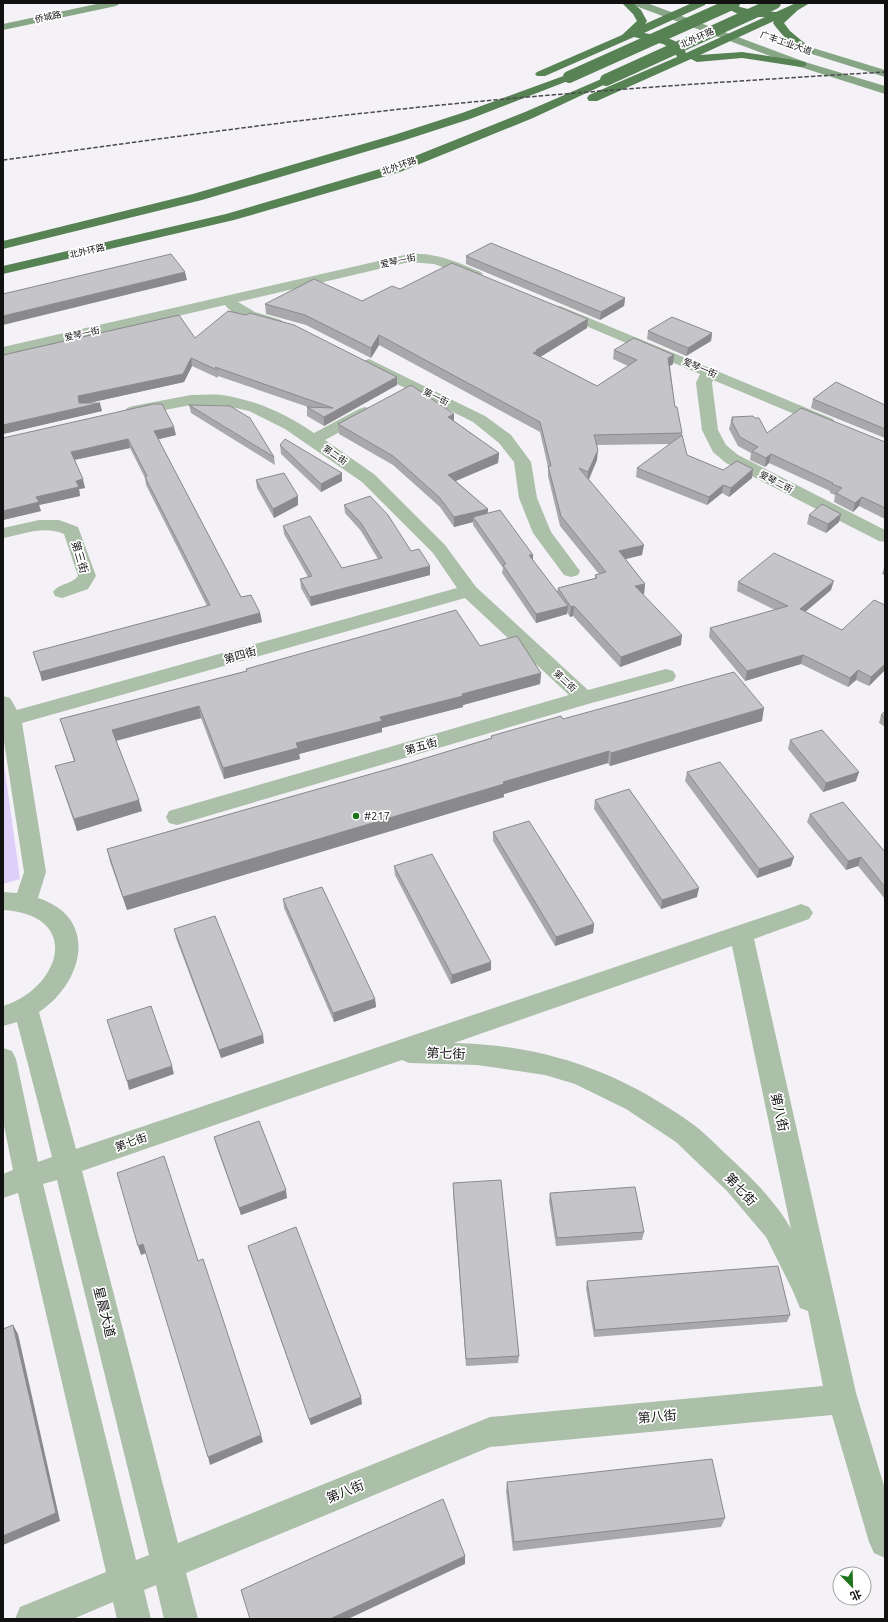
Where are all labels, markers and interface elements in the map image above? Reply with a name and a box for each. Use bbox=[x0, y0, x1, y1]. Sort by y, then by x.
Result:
street label: 侨城路 bbox=[34, 9, 62, 25]
street label: 北外环路 bbox=[679, 26, 715, 50]
street label: 广丰工业大道 bbox=[759, 29, 813, 57]
street label: 北外环路 bbox=[380, 155, 418, 177]
street label: 北外环路 bbox=[68, 242, 106, 260]
street label: 爱琴一街 bbox=[379, 252, 417, 270]
street label: 爱琴一街 bbox=[63, 325, 101, 343]
street label: 爱琴一街 bbox=[681, 356, 719, 380]
street label: 第一街 bbox=[422, 387, 450, 407]
street label: 第二街 bbox=[321, 443, 349, 467]
street label: 爱琴二街 bbox=[758, 469, 794, 495]
street label: 第三街 bbox=[70, 539, 90, 575]
street label: 第四街 bbox=[222, 645, 258, 665]
street label: 第二街 bbox=[552, 668, 578, 694]
street label: 第五街 bbox=[403, 736, 439, 756]
place label: #217 bbox=[364, 810, 390, 822]
marker: #217 bbox=[351, 811, 361, 821]
street label: 第七街 bbox=[426, 1045, 466, 1061]
street label: 第八街 bbox=[769, 1091, 791, 1133]
street label: 第七街 bbox=[113, 1131, 149, 1153]
street label: 第七街 bbox=[723, 1170, 759, 1208]
street label: 星晨大道 bbox=[92, 1285, 118, 1339]
street label: 第八街 bbox=[637, 1407, 677, 1425]
street label: 第八街 bbox=[324, 1477, 366, 1505]
north arrow bbox=[832, 1566, 872, 1606]
text: 北 bbox=[849, 1588, 863, 1603]

